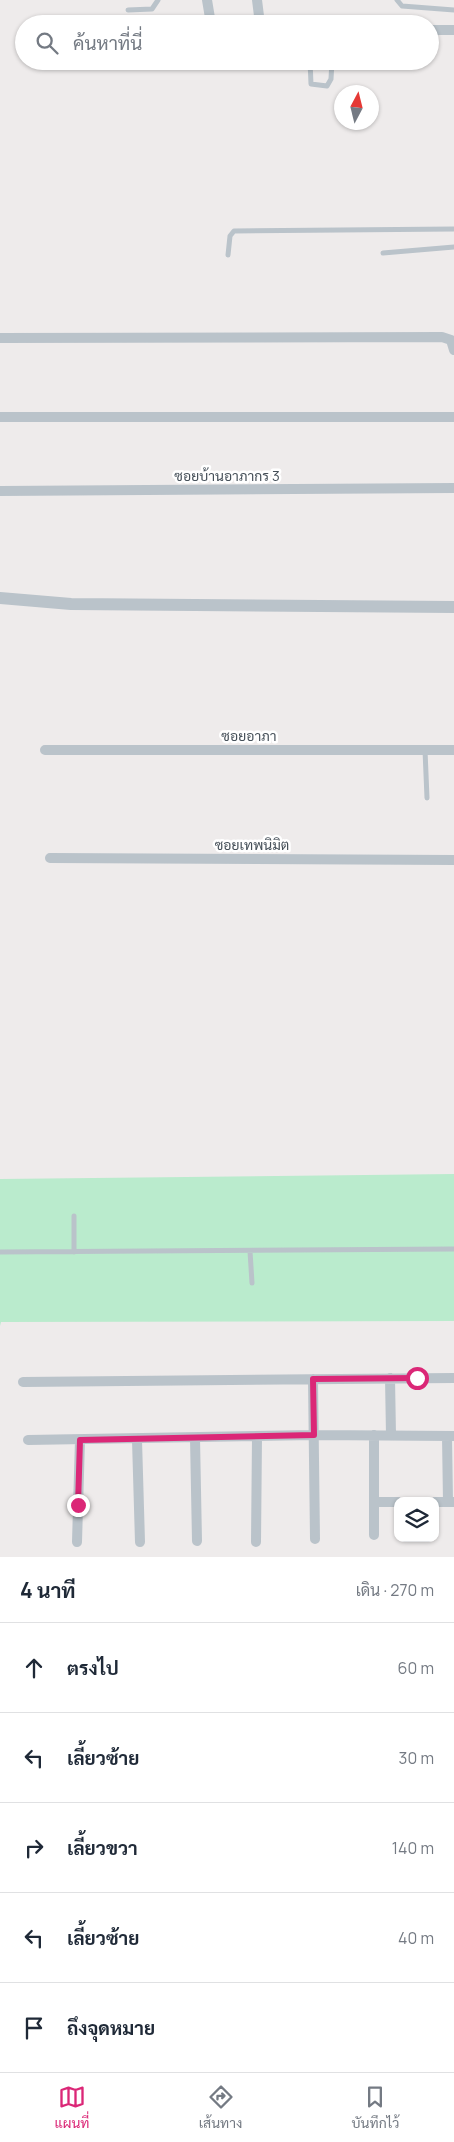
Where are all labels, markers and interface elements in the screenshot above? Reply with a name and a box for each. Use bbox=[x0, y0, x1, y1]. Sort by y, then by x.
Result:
search box bbox=[15, 15, 439, 70]
icon: search bbox=[33, 29, 61, 57]
text: ค้นหาที่นี่ bbox=[73, 30, 142, 56]
north arrow bbox=[334, 85, 379, 130]
street label: ซอยบ้านอาภากร 3 bbox=[174, 466, 280, 485]
street label: ซอยอาภา bbox=[221, 726, 277, 745]
street label: ซอยเทพนิมิต bbox=[215, 835, 289, 854]
route start bbox=[406, 1367, 429, 1390]
route end bbox=[67, 1494, 90, 1517]
map controls bbox=[394, 1497, 439, 1542]
button: layers bbox=[394, 1497, 439, 1542]
text: 4 นาที bbox=[20, 1576, 76, 1604]
text: เดิน · 270 m bbox=[356, 1579, 434, 1601]
icon: ahead bbox=[20, 1654, 48, 1682]
text: ตรงไป bbox=[67, 1655, 119, 1681]
text: 60 m bbox=[398, 1657, 434, 1679]
icon: left bbox=[20, 1744, 48, 1772]
text: เลี้ยวซ้าย bbox=[67, 1745, 139, 1771]
text: 30 m bbox=[399, 1747, 434, 1769]
icon: right bbox=[20, 1834, 48, 1862]
text: เลี้ยวขวา bbox=[67, 1835, 138, 1861]
text: 140 m bbox=[392, 1837, 434, 1859]
icon: left bbox=[20, 1924, 48, 1952]
text: เลี้ยวซ้าย bbox=[67, 1925, 139, 1951]
text: 40 m bbox=[398, 1927, 434, 1949]
icon: arrive bbox=[20, 2014, 48, 2042]
text: ถึงจุดหมาย bbox=[67, 2015, 155, 2041]
tab: แผนที่ bbox=[55, 2083, 90, 2132]
tab: เส้นทาง bbox=[199, 2083, 242, 2132]
tab: บันทึกไว้ bbox=[352, 2083, 399, 2132]

